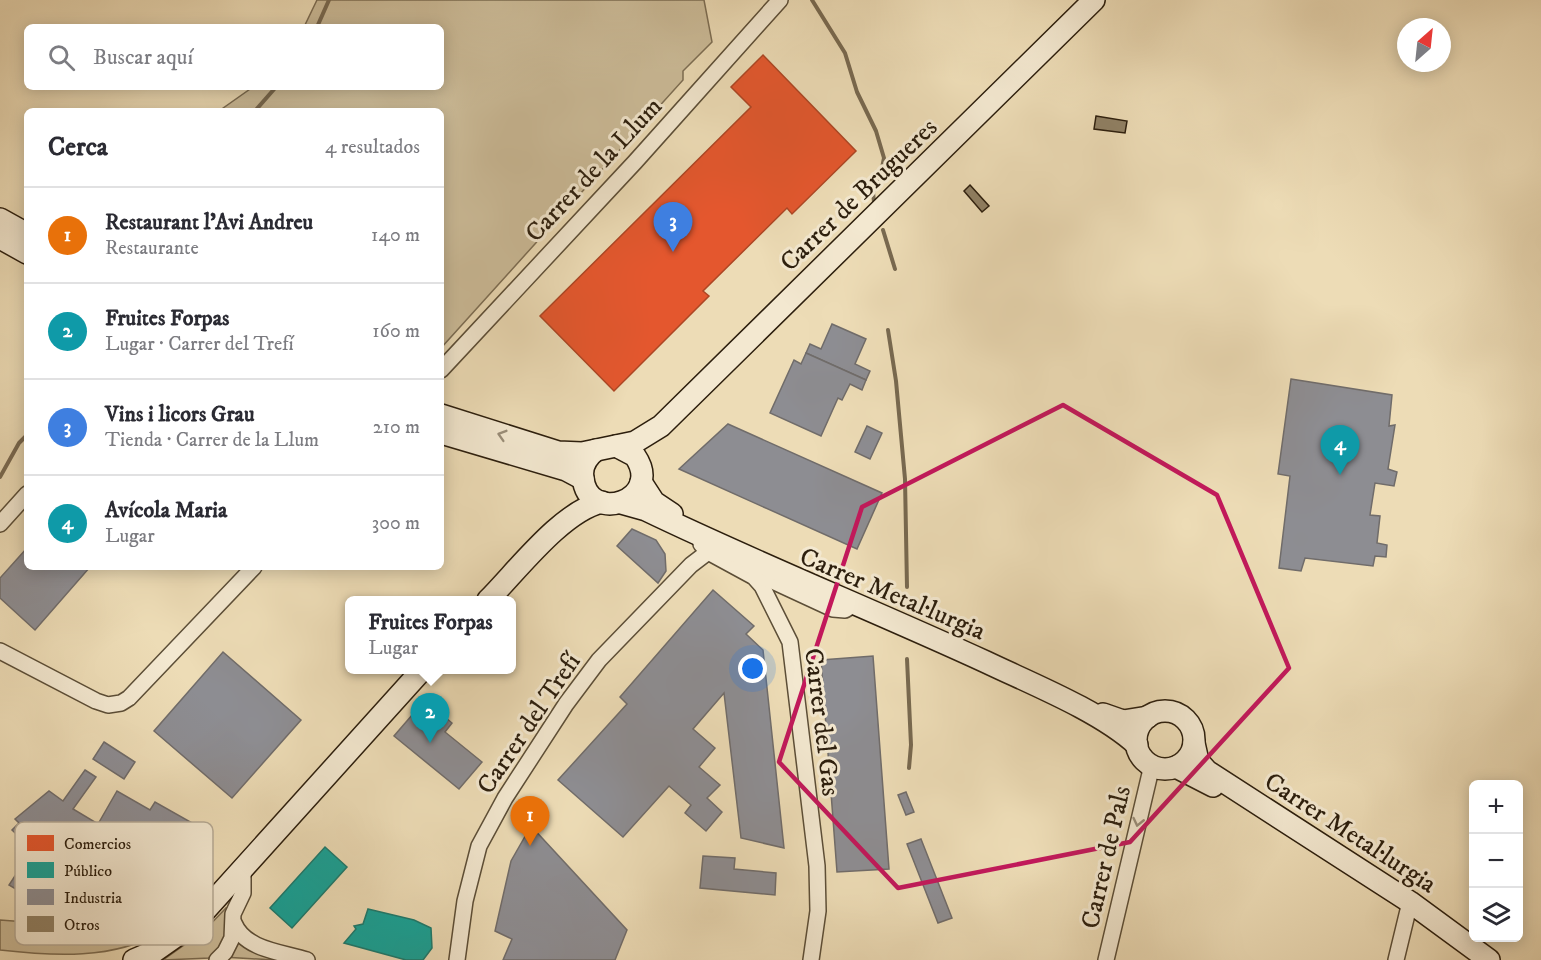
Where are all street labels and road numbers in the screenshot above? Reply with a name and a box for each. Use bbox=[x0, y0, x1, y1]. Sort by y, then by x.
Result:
street label: Carrer de la Llum bbox=[518, 91, 670, 249]
street label: Carrer de Brugueres bbox=[773, 111, 945, 279]
street label: Carrer Metal·lurgia bbox=[795, 540, 990, 648]
street label: Carrer del Trefí bbox=[470, 646, 589, 801]
street label: Carrer del Gas bbox=[796, 646, 847, 798]
street label: Carrer Metal·lurgia bbox=[1258, 765, 1442, 901]
street label: Carrer de Pals bbox=[1074, 783, 1139, 932]

